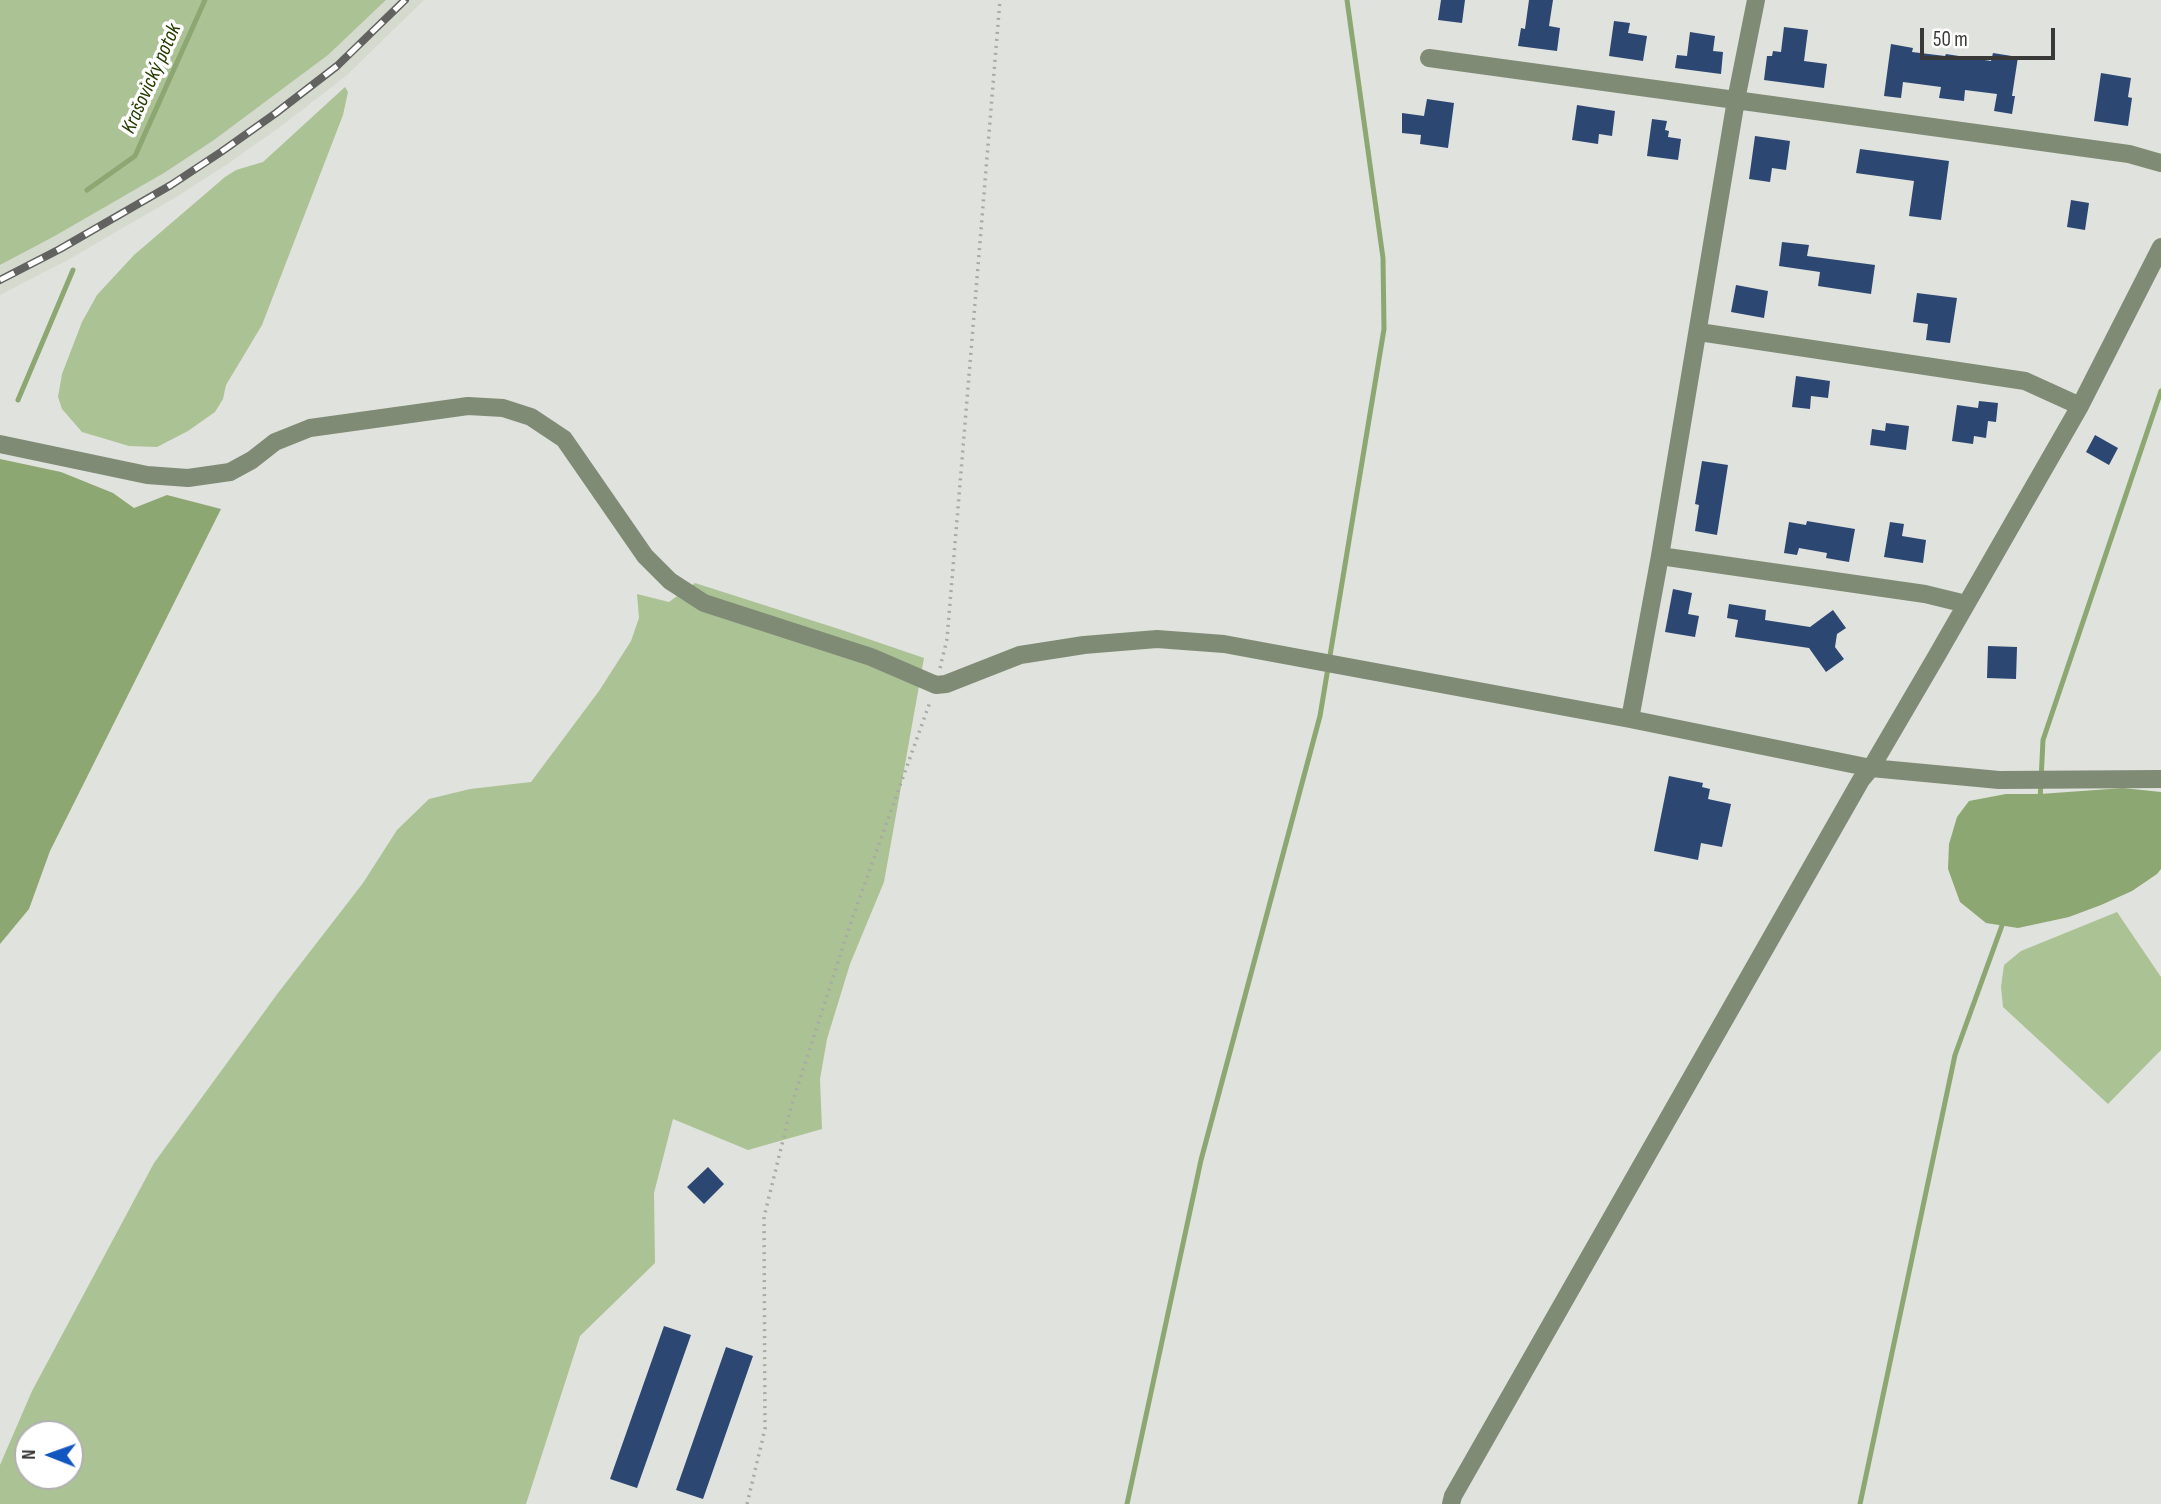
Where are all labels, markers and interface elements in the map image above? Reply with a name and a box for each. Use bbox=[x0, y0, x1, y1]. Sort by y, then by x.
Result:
scale bar bbox=[1923, 14, 2058, 58]
water label: Krašovický potok bbox=[117, 20, 187, 138]
text: 50 m bbox=[1933, 27, 1968, 52]
north arrow bbox=[14, 1420, 84, 1490]
text: N bbox=[18, 1449, 41, 1460]

